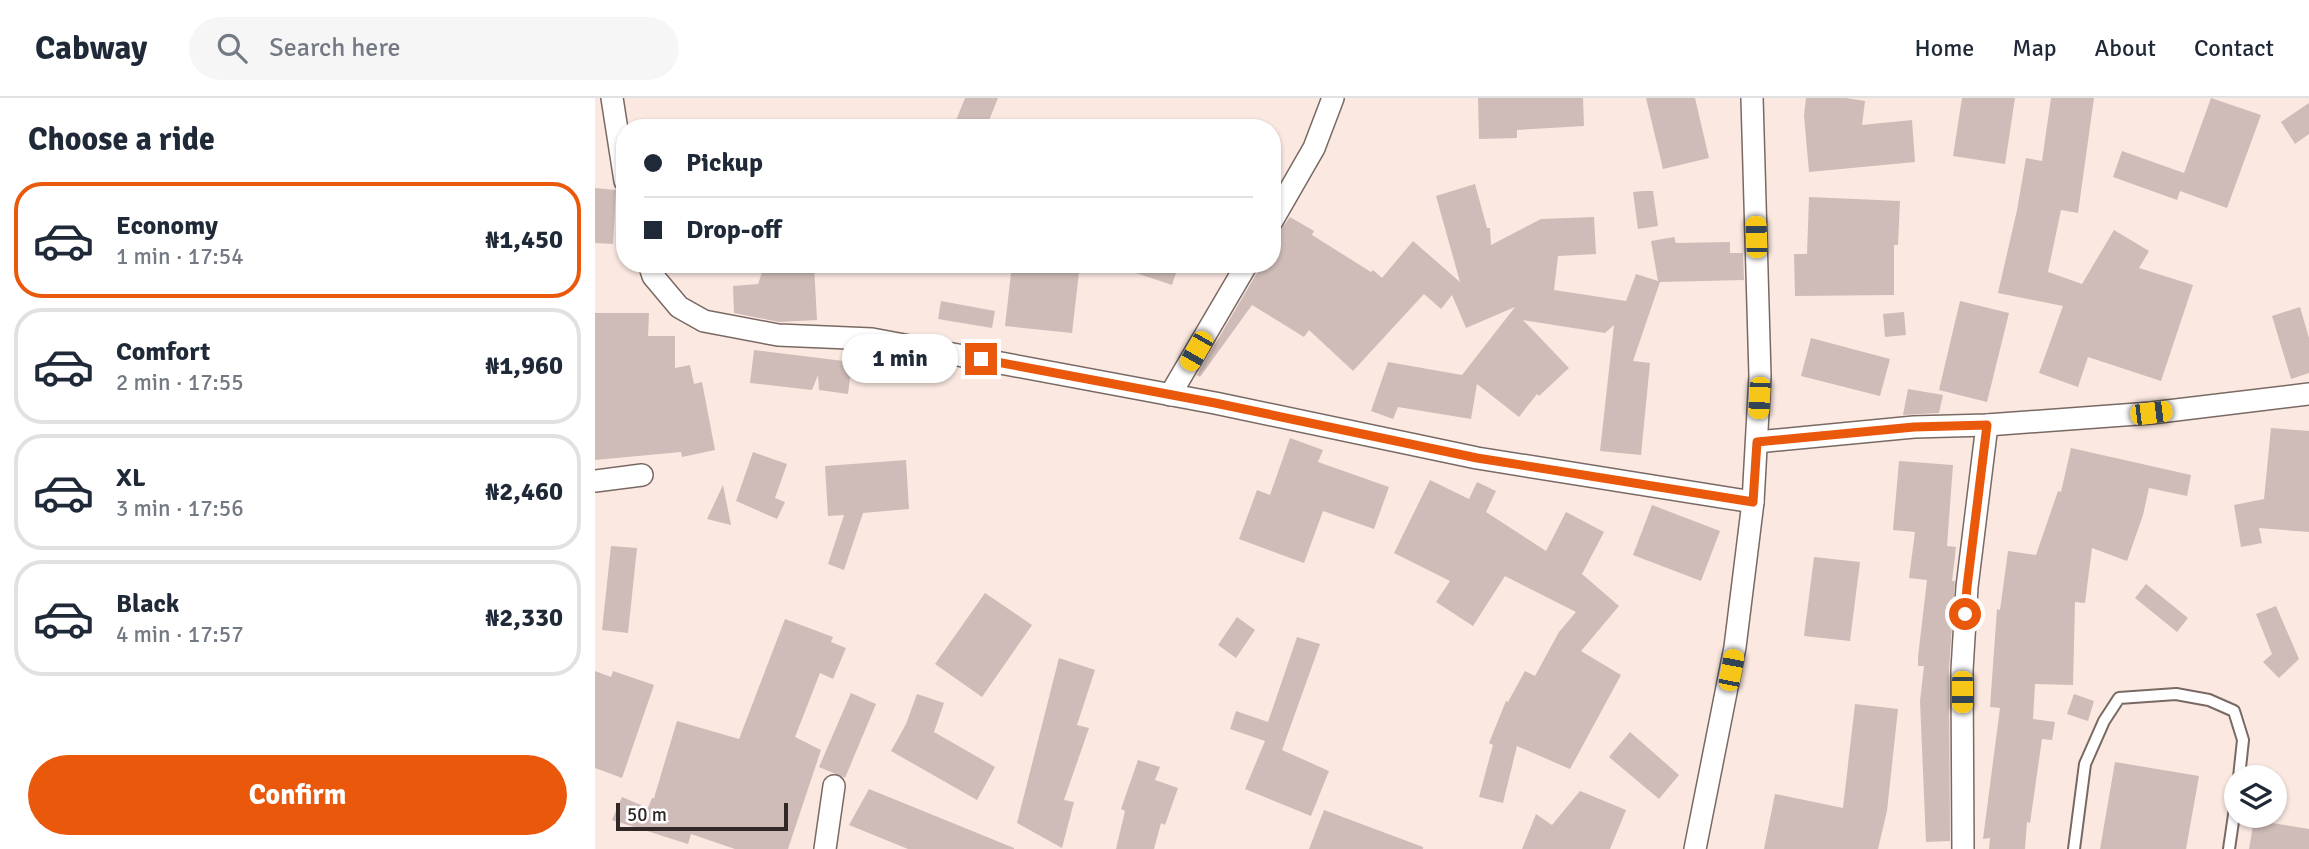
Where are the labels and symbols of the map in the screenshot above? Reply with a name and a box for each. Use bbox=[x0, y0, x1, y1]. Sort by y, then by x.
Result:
car bbox=[1745, 216, 1768, 258]
car bbox=[1177, 328, 1216, 374]
callout: 1 min bbox=[841, 334, 957, 384]
route end bbox=[965, 343, 997, 375]
car bbox=[1748, 376, 1771, 420]
car bbox=[2129, 400, 2174, 426]
route start bbox=[1949, 598, 1981, 630]
car bbox=[1717, 647, 1746, 693]
car bbox=[1952, 671, 1973, 713]
scale bar bbox=[616, 800, 787, 832]

